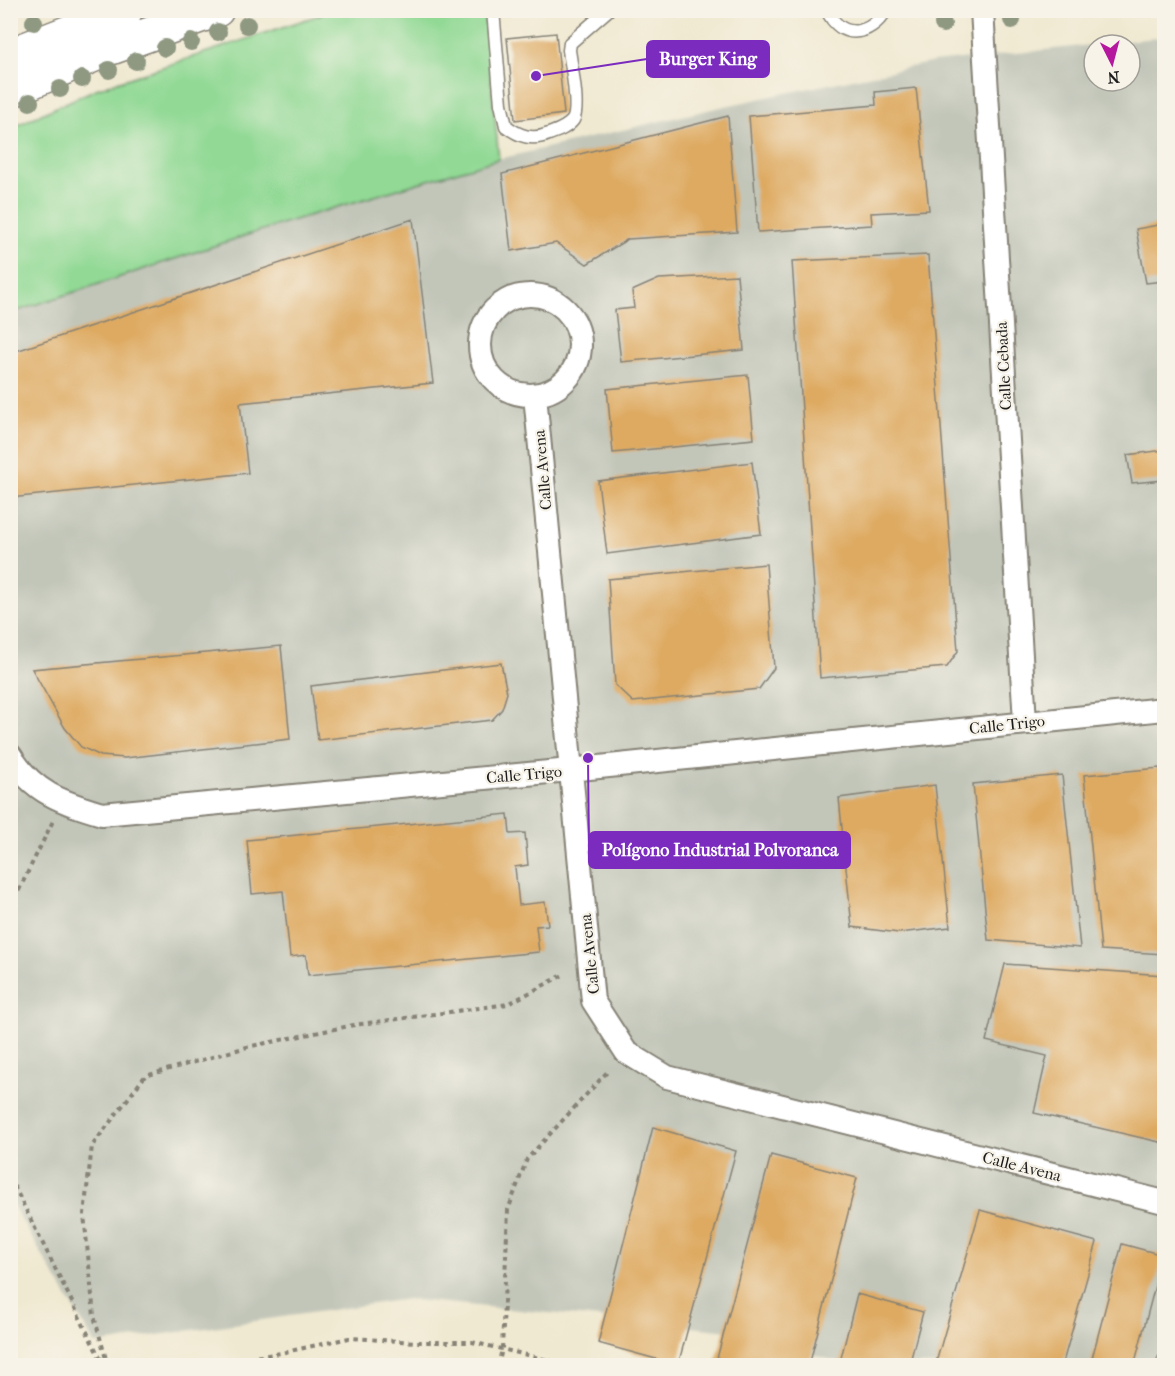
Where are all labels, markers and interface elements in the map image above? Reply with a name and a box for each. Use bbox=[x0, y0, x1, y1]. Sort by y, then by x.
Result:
north arrow bbox=[1082, 33, 1142, 93]
callout: Burger King bbox=[647, 41, 769, 77]
text: Burger King bbox=[659, 49, 758, 70]
text: N bbox=[1106, 67, 1121, 88]
street label: Calle Cebada bbox=[992, 321, 1015, 411]
street label: Calle Avena bbox=[529, 428, 555, 511]
street label: Calle Trigo bbox=[968, 711, 1046, 738]
street label: Calle Trigo bbox=[485, 762, 563, 787]
callout: Polígono Industrial Polvoranca bbox=[589, 832, 850, 868]
text: Polígono Industrial Polvoranca bbox=[602, 840, 839, 861]
street label: Calle Avena bbox=[576, 912, 603, 995]
street label: Calle Avena bbox=[980, 1148, 1064, 1186]

